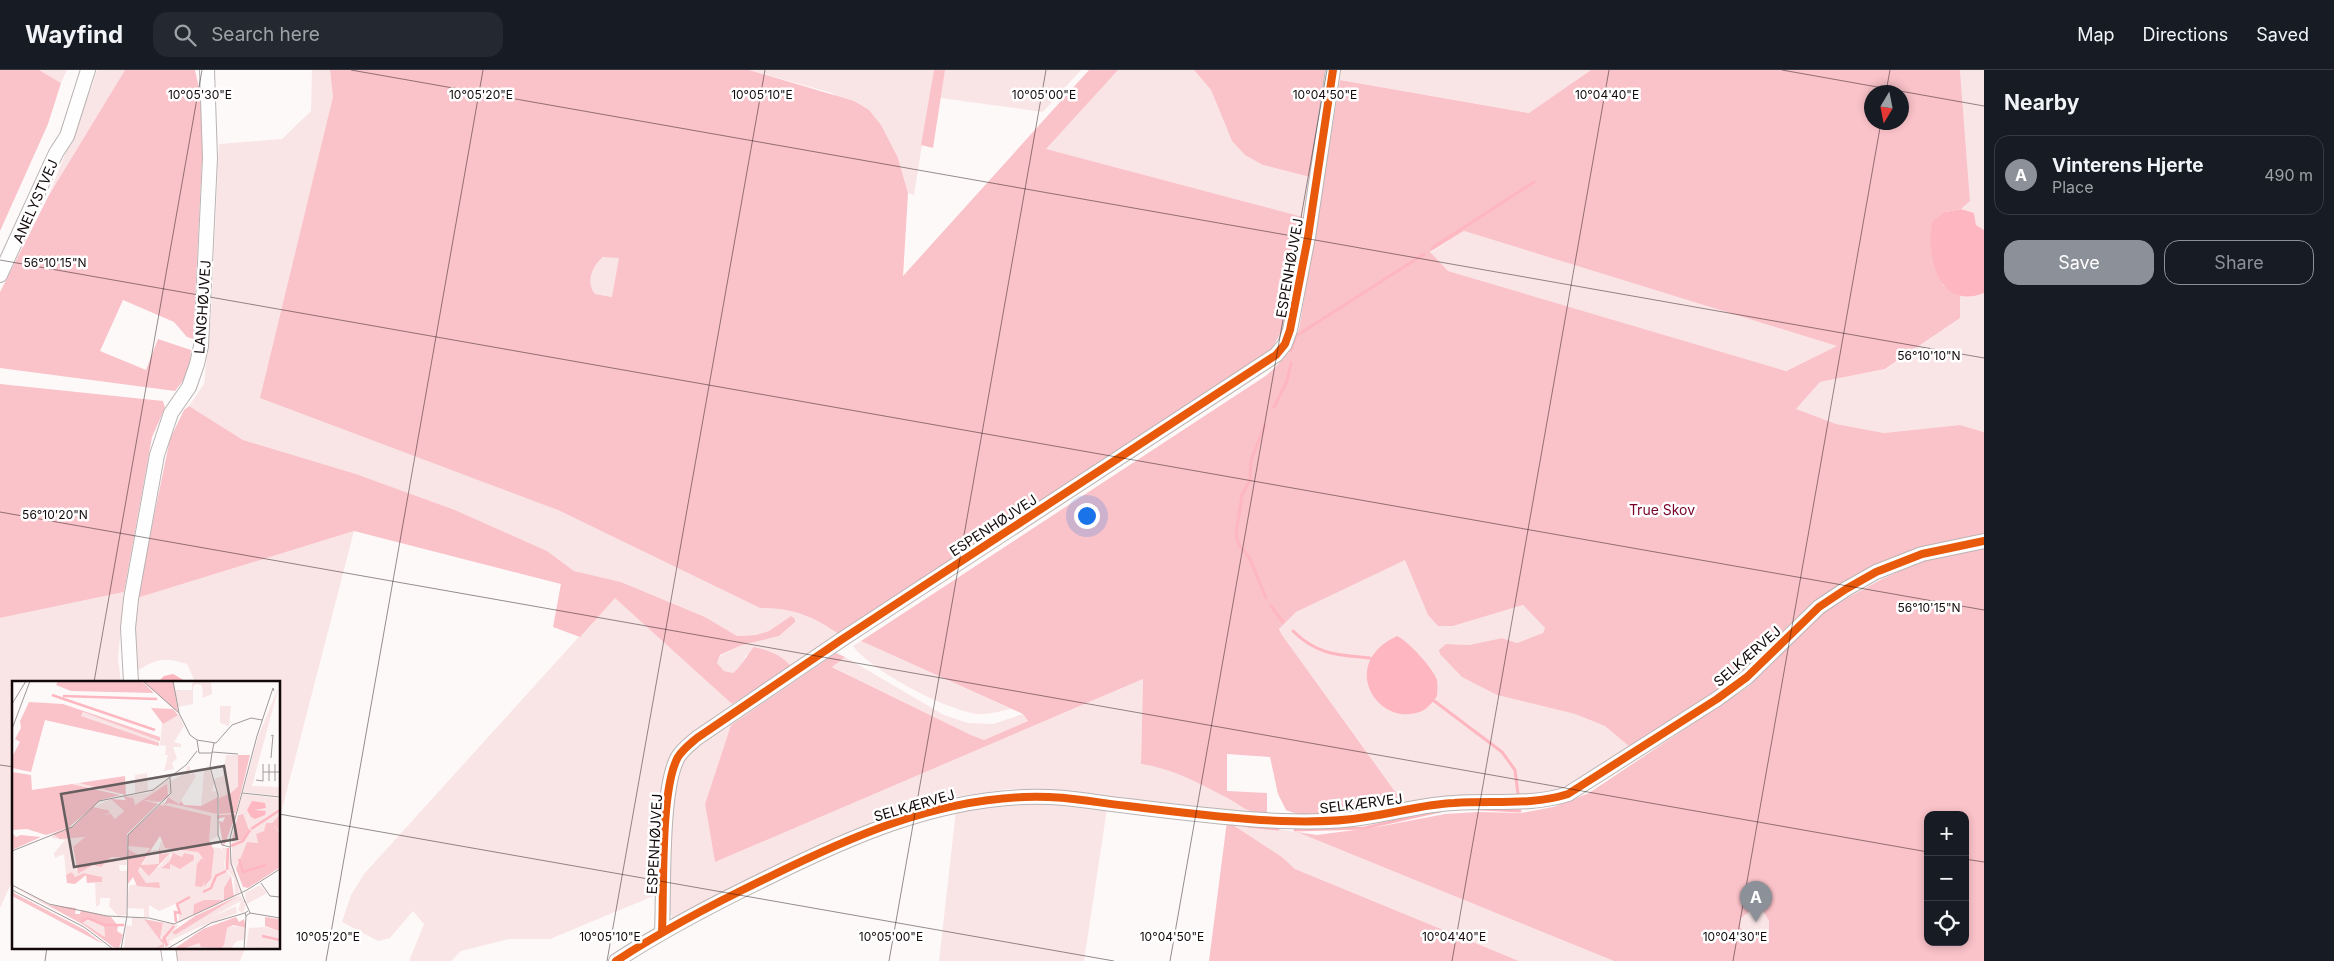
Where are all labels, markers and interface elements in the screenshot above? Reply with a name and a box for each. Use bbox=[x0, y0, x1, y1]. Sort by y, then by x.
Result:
search box bbox=[153, 12, 503, 57]
text: Wayfind bbox=[25, 20, 123, 49]
icon: search bbox=[171, 21, 199, 49]
text: Search here bbox=[211, 23, 320, 46]
text: Map bbox=[2077, 24, 2115, 45]
text: Directions bbox=[2143, 24, 2228, 45]
text: Saved bbox=[2256, 24, 2309, 45]
north arrow bbox=[1864, 85, 1909, 130]
text: 10°05'30"E bbox=[168, 87, 232, 102]
text: 10°05'20"E bbox=[449, 87, 513, 102]
text: 10°05'10"E bbox=[731, 87, 793, 102]
text: 10°05'00"E bbox=[1012, 87, 1076, 102]
text: 10°04'50"E bbox=[1293, 87, 1357, 102]
text: 10°04'40"E bbox=[1575, 87, 1639, 102]
text: Nearby bbox=[2004, 90, 2079, 115]
text: Vinterens Hjerte bbox=[2052, 154, 2204, 177]
street label: ANELYSTVEJ bbox=[9, 157, 61, 245]
text: A bbox=[2015, 165, 2027, 185]
text: 490 m bbox=[2264, 165, 2313, 185]
text: Place bbox=[2052, 177, 2094, 197]
street label: ESPENHØJVEJ bbox=[1272, 217, 1306, 319]
button: Save bbox=[2004, 240, 2154, 285]
button: Share bbox=[2164, 240, 2314, 285]
text: 56°10'15"N bbox=[23, 255, 87, 270]
street label: LANGHØJVEJ bbox=[190, 260, 214, 354]
text: 56°10'10"N bbox=[1897, 348, 1961, 363]
street label: ESPENHØJVEJ bbox=[946, 491, 1040, 559]
park label: True Skov bbox=[1629, 501, 1695, 518]
your location bbox=[1074, 503, 1100, 529]
text: 56°10'20"N bbox=[22, 507, 88, 522]
text: 56°10'15"N bbox=[1897, 600, 1961, 615]
street label: SELKÆRVEJ bbox=[1710, 622, 1784, 690]
inset map bbox=[12, 681, 280, 948]
street label: SELKÆRVEJ bbox=[872, 785, 956, 825]
street label: SELKÆRVEJ bbox=[1319, 789, 1403, 817]
street label: ESPENHØJVEJ bbox=[643, 793, 665, 895]
map controls bbox=[1924, 811, 1969, 946]
button: + bbox=[1924, 811, 1969, 856]
button: − bbox=[1924, 856, 1969, 901]
pin: A bbox=[1740, 881, 1772, 922]
button: locate bbox=[1924, 901, 1969, 946]
text: 10°05'20"E bbox=[296, 929, 360, 944]
text: 10°05'10"E bbox=[579, 929, 641, 944]
text: 10°05'00"E bbox=[859, 929, 923, 944]
text: 10°04'50"E bbox=[1140, 929, 1204, 944]
text: 10°04'40"E bbox=[1422, 929, 1486, 944]
text: 10°04'30"E bbox=[1703, 929, 1767, 944]

